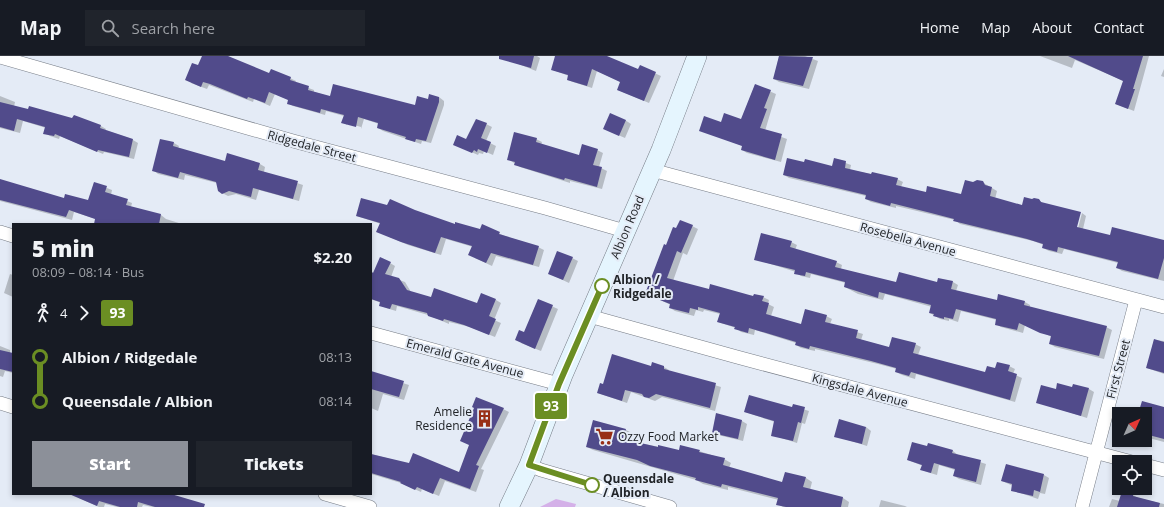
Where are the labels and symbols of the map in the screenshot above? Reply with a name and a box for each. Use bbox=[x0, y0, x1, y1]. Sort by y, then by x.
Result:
street label: Ridgedale Street bbox=[266, 126, 358, 166]
street label: Albion Road bbox=[606, 193, 648, 261]
street label: Rosebella Avenue bbox=[858, 218, 958, 260]
place label: Albion / Ridgedale bbox=[613, 271, 672, 302]
marker: Albion / Ridgedale bbox=[594, 278, 610, 294]
street label: Emerald Gate Avenue bbox=[404, 334, 526, 382]
street label: First Street bbox=[1102, 337, 1134, 401]
street label: Kingsdale Avenue bbox=[810, 369, 910, 411]
line badge: 93 bbox=[533, 393, 569, 419]
place label: Amelie Residence bbox=[415, 403, 472, 434]
north arrow bbox=[1112, 407, 1152, 447]
building icon: Amelie Residence bbox=[475, 408, 495, 428]
supermarket icon: Ozzy Food Market bbox=[595, 426, 615, 446]
place label: Ozzy Food Market bbox=[618, 428, 719, 445]
place label: Queensdale / Albion bbox=[603, 470, 674, 501]
marker: Queensdale / Albion bbox=[584, 477, 600, 493]

